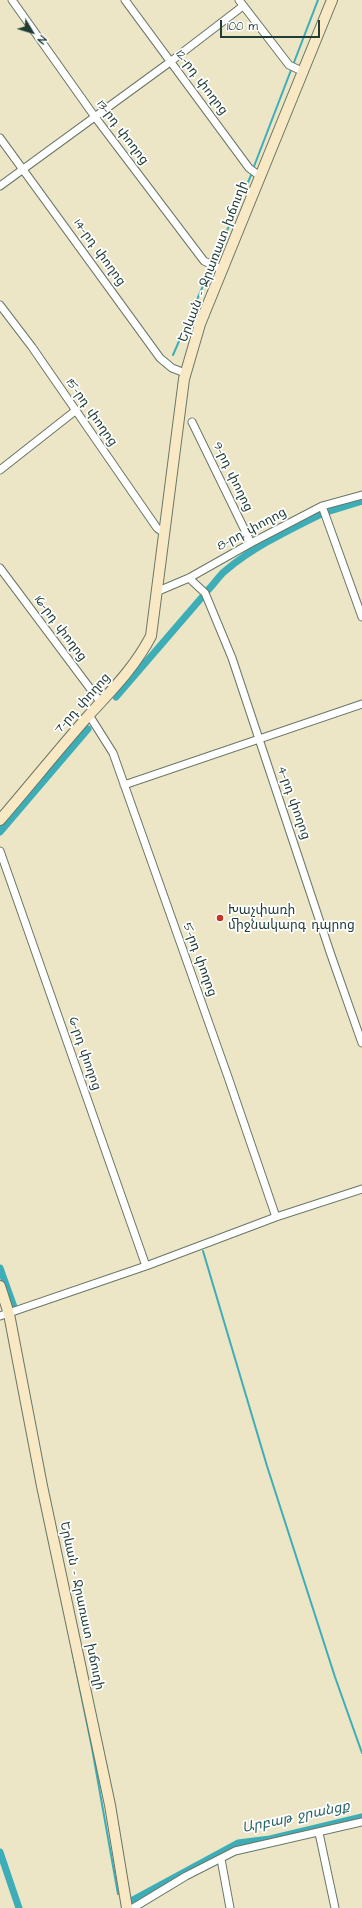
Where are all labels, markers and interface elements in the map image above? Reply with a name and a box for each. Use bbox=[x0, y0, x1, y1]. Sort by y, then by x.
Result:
north arrow bbox=[12, 12, 52, 52]
scale bar bbox=[222, 12, 322, 38]
text: 100 m bbox=[227, 18, 258, 35]
text: N bbox=[34, 32, 50, 47]
street label: 12-րդ փողոց bbox=[172, 47, 230, 119]
street label: 13-րդ փողոց bbox=[93, 98, 151, 168]
street label: Երևան - Ջրառատ խճուղի bbox=[176, 179, 252, 345]
street label: 14-րդ փողոց bbox=[70, 217, 128, 289]
street label: 15-րդ փողոց bbox=[62, 376, 120, 450]
street label: 9-րդ փողոց bbox=[208, 440, 256, 514]
street label: 8-րդ փողոց bbox=[215, 505, 289, 555]
street label: 16-րդ փողոց bbox=[30, 593, 90, 665]
street label: 7-րդ փողոց bbox=[52, 670, 114, 738]
street label: 4-րդ փողոց bbox=[273, 764, 313, 842]
place label: Խաչփառի միջնակարգ դպրոց bbox=[228, 903, 355, 934]
marker: Խաչփառի միջնակարգ դպրոց bbox=[215, 913, 225, 923]
street label: 5-րդ փողոց bbox=[178, 921, 220, 999]
street label: 6-րդ փողոց bbox=[64, 1015, 104, 1093]
street label: Երևան - Ջրառատ խճուղի bbox=[56, 1520, 106, 1692]
water label: Արբաթ ջրանցք bbox=[241, 1798, 351, 1838]

